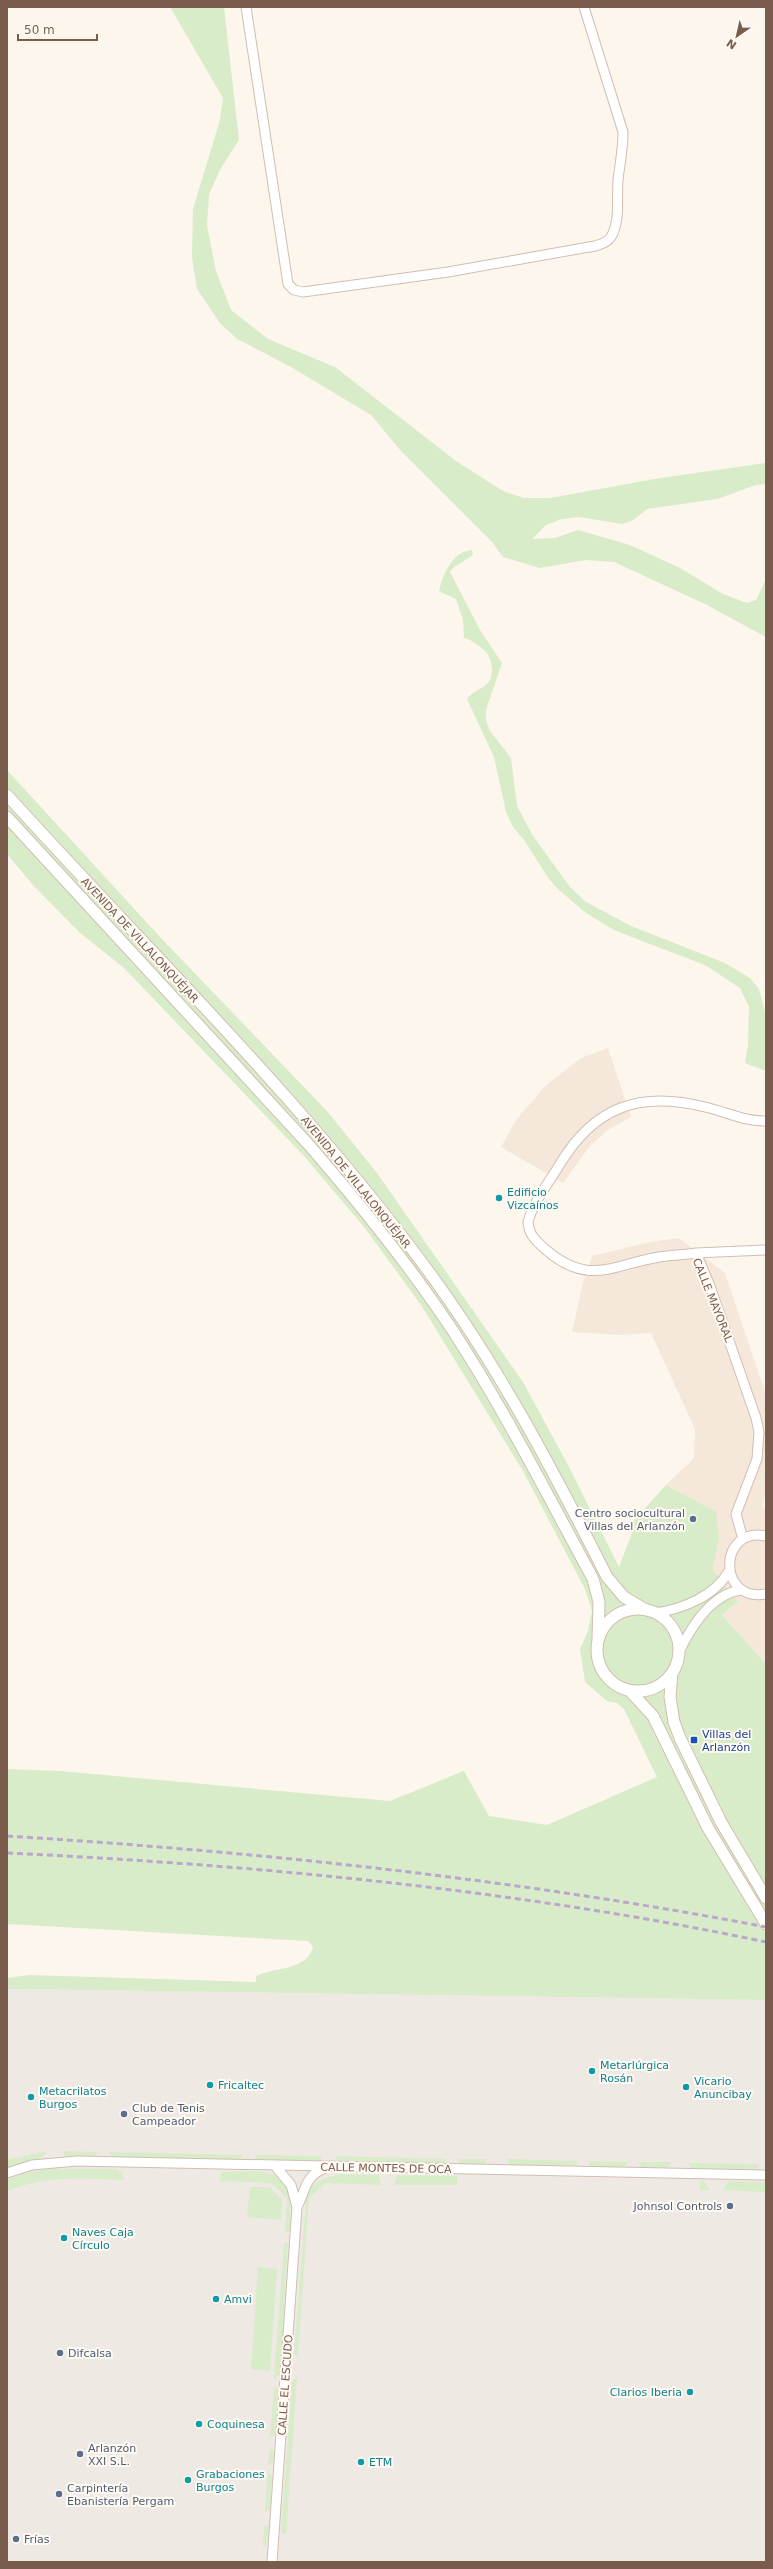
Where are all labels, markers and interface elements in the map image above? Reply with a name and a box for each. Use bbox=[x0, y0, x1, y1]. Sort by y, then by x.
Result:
scale bar bbox=[18, 16, 97, 42]
north arrow bbox=[717, 16, 757, 56]
text: 50 m bbox=[24, 23, 55, 37]
text: N bbox=[724, 36, 739, 52]
street label: AVENIDA DE VILLALONQUÉJAR bbox=[78, 875, 201, 1006]
street label: AVENIDA DE VILLALONQUÉJAR bbox=[298, 1114, 413, 1251]
place label: Edificio Vizcaínos bbox=[507, 1186, 559, 1212]
marker: Edificio Vizcaínos bbox=[494, 1193, 504, 1203]
street label: CALLE MAYORAL bbox=[690, 1256, 736, 1345]
place label: Centro sociocultural Villas del Arlanzón bbox=[575, 1507, 685, 1533]
marker: Centro sociocultural Villas del Arlanzón bbox=[688, 1514, 698, 1524]
place label: Villas del Arlanzón bbox=[702, 1728, 751, 1754]
marker: Villas del Arlanzón bbox=[689, 1735, 699, 1745]
place label: Metarlúrgica Rosán bbox=[600, 2059, 669, 2085]
marker: Metarlúrgica Rosán bbox=[587, 2066, 597, 2076]
place label: Vicario Anuncibay bbox=[694, 2075, 752, 2101]
place label: Fricaltec bbox=[218, 2079, 264, 2092]
marker: Fricaltec bbox=[205, 2080, 215, 2090]
marker: Vicario Anuncibay bbox=[681, 2082, 691, 2092]
place label: Metacrilatos Burgos bbox=[39, 2085, 107, 2111]
marker: Metacrilatos Burgos bbox=[26, 2092, 36, 2102]
place label: Club de Tenis Campeador bbox=[132, 2102, 205, 2128]
marker: Club de Tenis Campeador bbox=[119, 2109, 129, 2119]
street label: CALLE MONTES DE OCA bbox=[320, 2161, 452, 2176]
place label: Johnsol Controls bbox=[633, 2200, 722, 2213]
marker: Johnsol Controls bbox=[725, 2201, 735, 2211]
place label: Naves Caja Círculo bbox=[72, 2226, 134, 2252]
marker: Naves Caja Círculo bbox=[59, 2233, 69, 2243]
place label: Amvi bbox=[224, 2293, 252, 2306]
marker: Amvi bbox=[211, 2294, 221, 2304]
street label: CALLE EL ESCUDO bbox=[275, 2334, 296, 2436]
place label: Difcalsa bbox=[68, 2347, 112, 2360]
marker: Difcalsa bbox=[55, 2348, 65, 2358]
place label: Clarios Iberia bbox=[610, 2386, 682, 2399]
marker: Clarios Iberia bbox=[685, 2387, 695, 2397]
place label: Coquinesa bbox=[207, 2418, 265, 2431]
marker: Coquinesa bbox=[194, 2419, 204, 2429]
place label: Arlanzón XXI S.L. bbox=[88, 2442, 136, 2468]
marker: Arlanzón XXI S.L. bbox=[75, 2449, 85, 2459]
place label: ETM bbox=[369, 2456, 392, 2469]
marker: ETM bbox=[356, 2457, 366, 2467]
place label: Grabaciones Burgos bbox=[196, 2468, 265, 2494]
marker: Grabaciones Burgos bbox=[183, 2475, 193, 2485]
place label: Carpintería Ebanistería Pergam bbox=[67, 2482, 174, 2508]
marker: Carpintería Ebanistería Pergam bbox=[54, 2489, 64, 2499]
place label: Frías bbox=[24, 2533, 50, 2546]
marker: Frías bbox=[11, 2534, 21, 2544]

